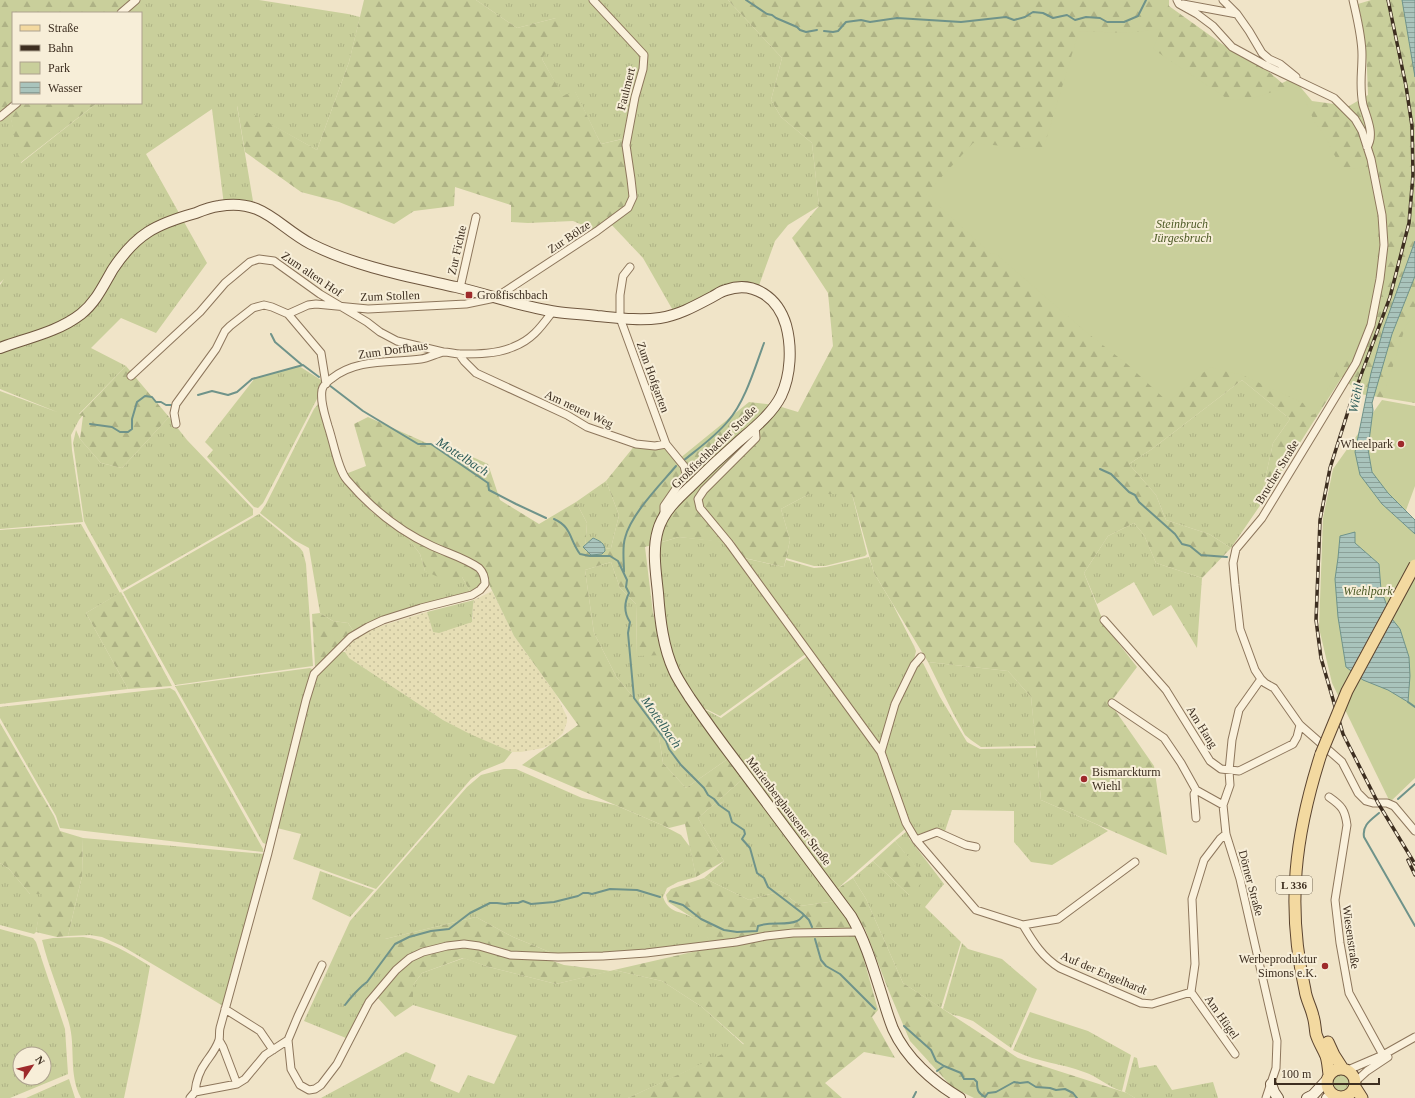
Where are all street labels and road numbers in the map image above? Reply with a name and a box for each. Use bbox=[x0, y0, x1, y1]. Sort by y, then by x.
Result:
street label: Faulmert bbox=[614, 66, 638, 112]
street label: Zur Bölze bbox=[545, 218, 593, 256]
street label: Zur Fichte bbox=[445, 224, 469, 276]
street label: Zum alten Hof bbox=[279, 248, 345, 300]
street label: Zum Stollen bbox=[360, 288, 420, 304]
street label: Zum Dorfhaus bbox=[357, 338, 429, 362]
street label: Zum Hofgarten bbox=[634, 340, 672, 414]
street label: Am neuen Weg bbox=[542, 387, 616, 431]
street label: Großfischbacher Straße bbox=[668, 402, 760, 492]
street label: Brucher Straße bbox=[1252, 437, 1302, 507]
street label: Am Hang bbox=[1184, 703, 1220, 751]
street label: Marienberghausener Straße bbox=[744, 754, 834, 868]
street label: Dörner Straße bbox=[1235, 849, 1267, 917]
road number: L 336 bbox=[1276, 876, 1312, 894]
street label: Wiesenstraße bbox=[1340, 904, 1362, 970]
street label: Auf der Engelhardt bbox=[1059, 948, 1150, 998]
street label: Am Hügel bbox=[1202, 992, 1243, 1042]

